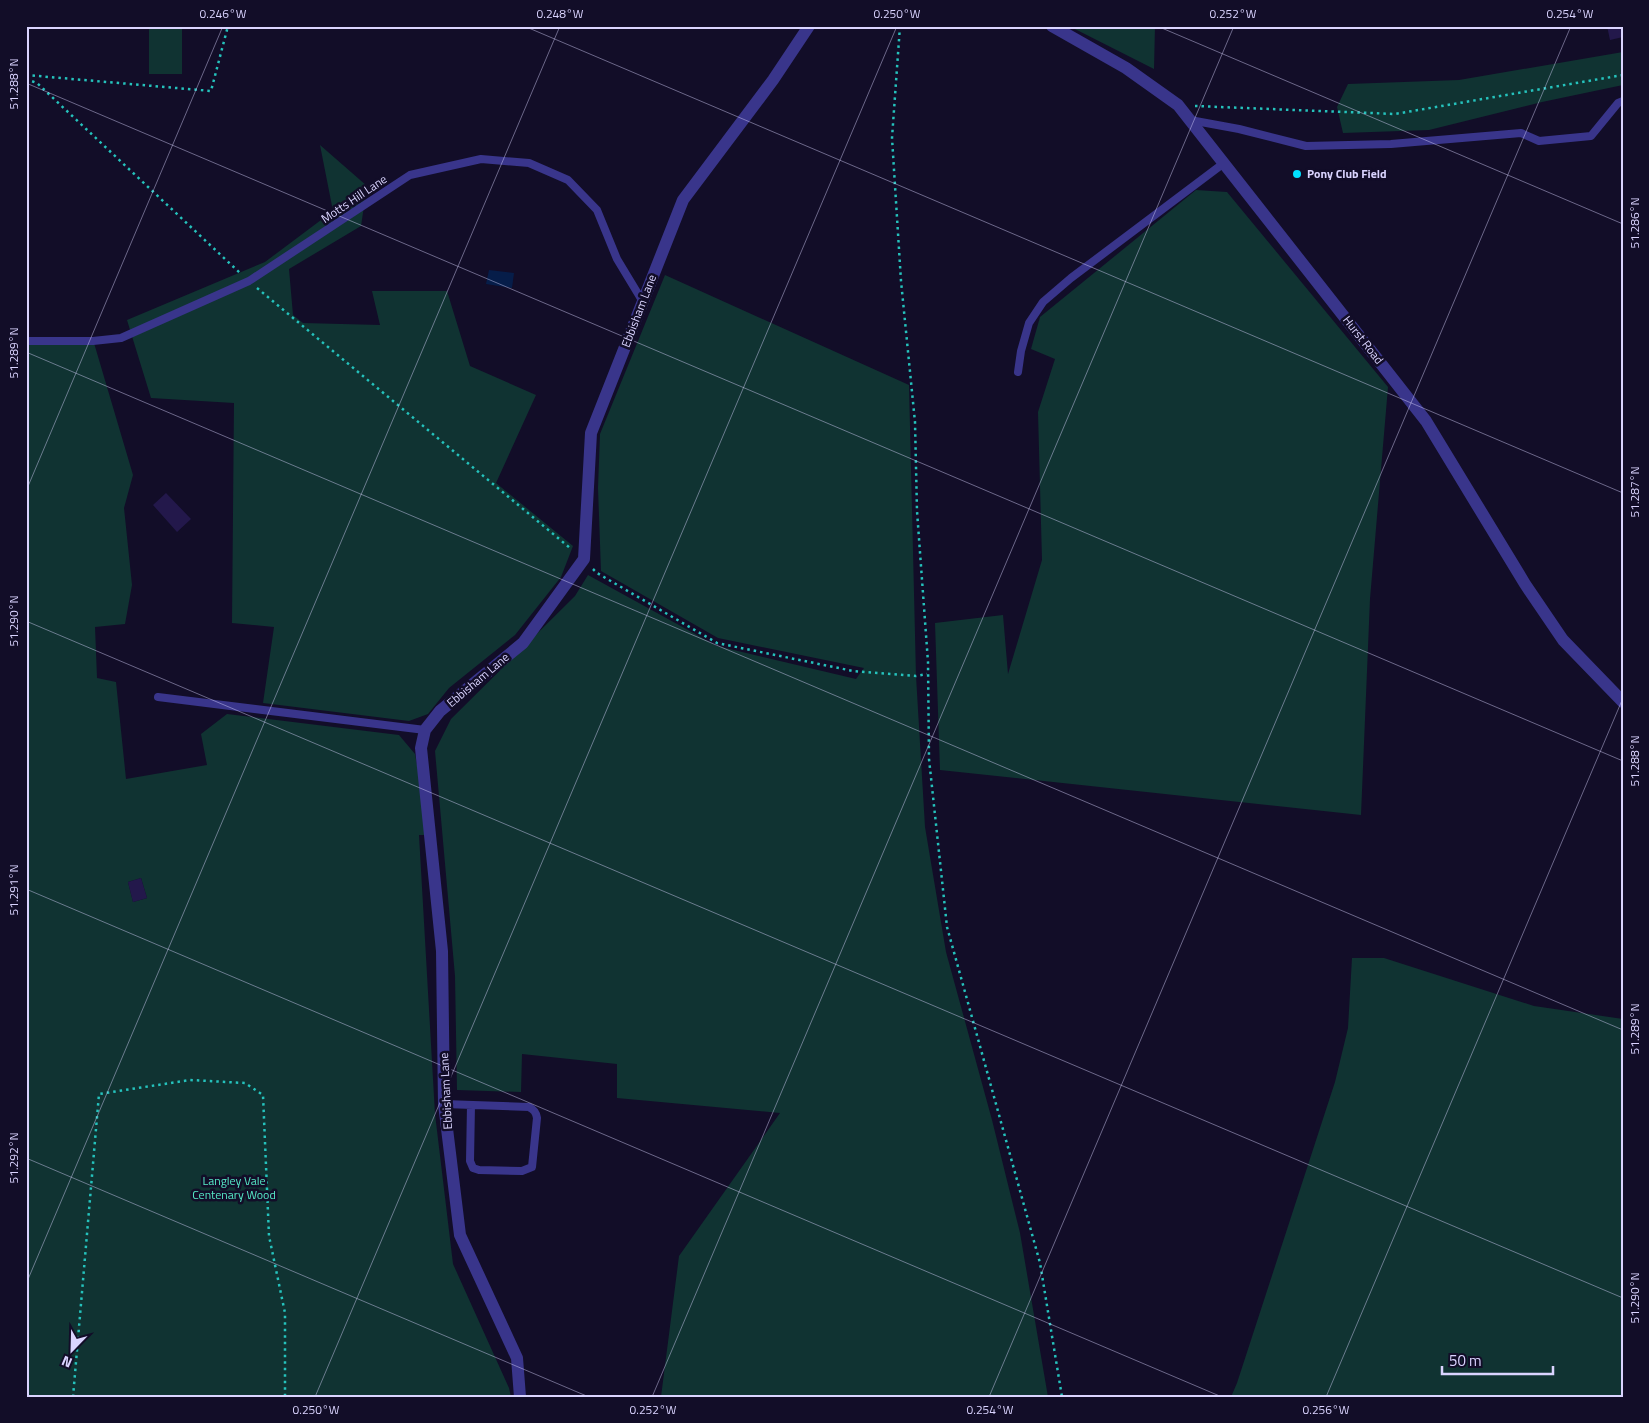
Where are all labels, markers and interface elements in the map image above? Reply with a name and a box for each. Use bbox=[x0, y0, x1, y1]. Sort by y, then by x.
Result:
text: 0.246°W bbox=[200, 4, 247, 23]
text: 0.248°W bbox=[537, 4, 584, 23]
text: 0.250°W bbox=[874, 4, 921, 23]
text: 0.252°W bbox=[1210, 4, 1257, 23]
text: 0.254°W bbox=[1547, 4, 1594, 23]
text: 51.288°N bbox=[4, 58, 23, 110]
place label: Pony Club Field bbox=[1307, 164, 1387, 183]
marker: Pony Club Field bbox=[1291, 168, 1303, 180]
street label: Motts Hill Lane bbox=[317, 169, 391, 228]
text: 51.286°N bbox=[1625, 197, 1644, 249]
street label: Ebbisham Lane bbox=[616, 272, 661, 350]
street label: Hurst Road bbox=[1338, 311, 1388, 368]
text: 51.289°N bbox=[4, 327, 23, 379]
text: 51.287°N bbox=[1625, 466, 1644, 518]
text: 51.290°N bbox=[4, 595, 23, 647]
street label: Ebbisham Lane bbox=[442, 648, 513, 712]
text: 51.288°N bbox=[1625, 735, 1644, 787]
text: 51.291°N bbox=[4, 864, 23, 916]
text: 51.289°N bbox=[1625, 1003, 1644, 1055]
street label: Ebbisham Lane bbox=[434, 1052, 457, 1130]
text: 51.292°N bbox=[4, 1132, 23, 1184]
park label: Langley Vale Centenary Wood bbox=[192, 1171, 276, 1204]
text: 51.290°N bbox=[1625, 1272, 1644, 1324]
north arrow bbox=[48, 1326, 98, 1376]
scale bar bbox=[1442, 1343, 1553, 1375]
text: 50 m bbox=[1449, 1349, 1482, 1372]
text: N bbox=[58, 1351, 75, 1374]
text: 0.250°W bbox=[293, 1400, 340, 1419]
text: 0.252°W bbox=[630, 1400, 677, 1419]
text: 0.254°W bbox=[967, 1400, 1014, 1419]
text: 0.256°W bbox=[1303, 1400, 1350, 1419]

